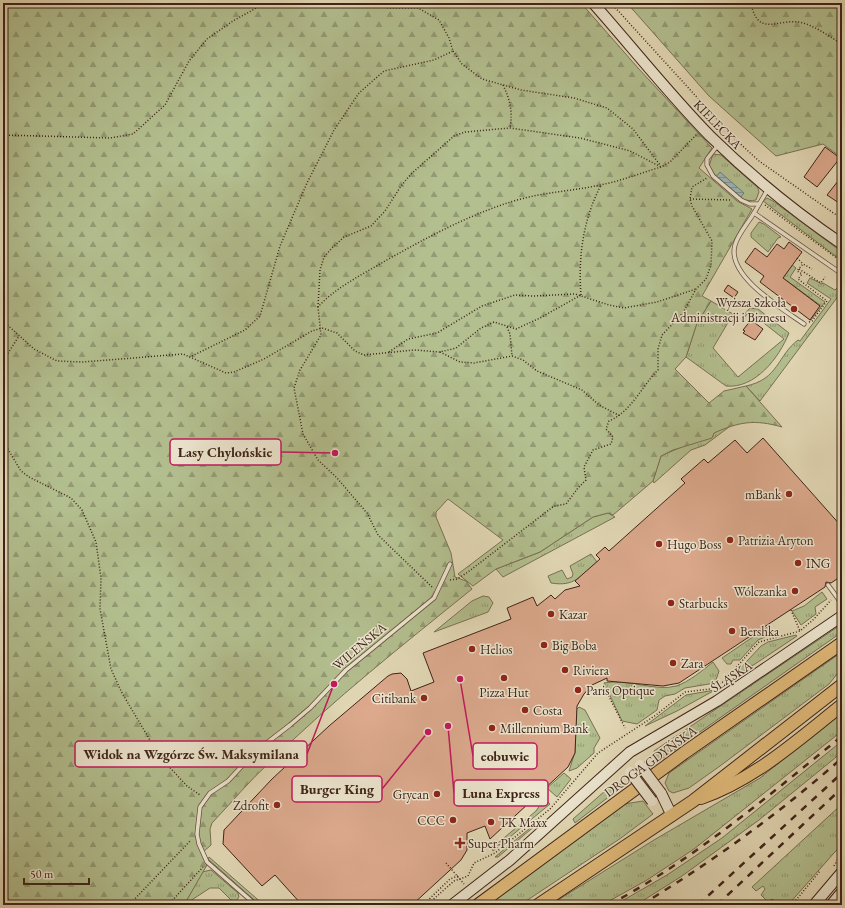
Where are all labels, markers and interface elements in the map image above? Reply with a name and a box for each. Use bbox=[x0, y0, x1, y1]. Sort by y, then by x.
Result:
street label: KIELECKA bbox=[690, 96, 746, 153]
place label: Wyższa Szkoła Administracji i Biznesu bbox=[670, 294, 787, 326]
marker: Wyższa Szkoła Administracji i Biznesu bbox=[789, 304, 799, 314]
callout: Lasy Chylońskie bbox=[170, 439, 281, 465]
text: Lasy Chylońskie bbox=[178, 443, 272, 461]
place label: mBank bbox=[745, 486, 782, 503]
marker: mBank bbox=[784, 489, 794, 499]
place label: Patrizia Aryton bbox=[738, 532, 814, 549]
marker: Patrizia Aryton bbox=[725, 535, 735, 545]
place label: Hugo Boss bbox=[667, 536, 722, 553]
marker: Hugo Boss bbox=[654, 539, 664, 549]
place label: ING bbox=[806, 555, 831, 572]
marker: ING bbox=[793, 558, 803, 568]
place label: Wólczanka bbox=[734, 583, 788, 600]
marker: Wólczanka bbox=[790, 586, 800, 596]
place label: Starbucks bbox=[679, 595, 728, 612]
marker: Starbucks bbox=[666, 598, 676, 608]
place label: Kazar bbox=[559, 606, 588, 623]
marker: Kazar bbox=[546, 609, 556, 619]
street label: WILEŃSKA bbox=[329, 618, 391, 674]
place label: Bershka bbox=[740, 623, 780, 640]
marker: Bershka bbox=[727, 626, 737, 636]
place label: Big Boba bbox=[552, 637, 598, 654]
marker: Big Boba bbox=[539, 640, 549, 650]
place label: Helios bbox=[480, 641, 513, 658]
marker: Helios bbox=[467, 644, 477, 654]
place label: Zara bbox=[681, 655, 704, 672]
street label: ŚLĄSKA bbox=[707, 656, 756, 696]
marker: Zara bbox=[668, 658, 678, 668]
place label: Riviera bbox=[573, 662, 610, 679]
marker: Riviera bbox=[560, 665, 570, 675]
marker: Pizza Hut bbox=[499, 673, 509, 683]
place label: Paris Optique bbox=[586, 682, 655, 699]
place label: Pizza Hut bbox=[479, 684, 529, 701]
marker: Paris Optique bbox=[573, 685, 583, 695]
place label: Citibank bbox=[372, 690, 417, 707]
marker: Citibank bbox=[419, 693, 429, 703]
place label: Costa bbox=[533, 702, 563, 719]
marker: Costa bbox=[520, 705, 530, 715]
place label: Millennium Bank bbox=[500, 720, 589, 737]
street label: DROGA GDYŃSKA bbox=[600, 721, 701, 801]
marker: Millennium Bank bbox=[487, 723, 497, 733]
callout: Widok na Wzgórze Św. Maksymilana bbox=[75, 741, 307, 767]
callout: eobuwie bbox=[473, 743, 537, 769]
text: Widok na Wzgórze Św. Maksymilana bbox=[83, 745, 300, 763]
text: eobuwie bbox=[481, 747, 529, 765]
callout: Burger King bbox=[292, 776, 382, 802]
text: Burger King bbox=[300, 780, 375, 798]
callout: Luna Express bbox=[454, 780, 548, 806]
text: Luna Express bbox=[462, 784, 540, 802]
place label: Grycan bbox=[393, 786, 429, 803]
marker: Grycan bbox=[432, 789, 442, 799]
place label: Zdrofit bbox=[233, 797, 269, 814]
marker: Zdrofit bbox=[272, 800, 282, 810]
place label: CCC bbox=[417, 812, 445, 829]
place label: TK Maxx bbox=[499, 814, 547, 831]
marker: CCC bbox=[448, 815, 458, 825]
marker: TK Maxx bbox=[486, 817, 496, 827]
place label: Super-Pharm bbox=[468, 835, 534, 852]
marker: Super-Pharm bbox=[455, 838, 465, 848]
scale bar bbox=[24, 860, 89, 886]
text: 50 m bbox=[30, 866, 54, 882]

